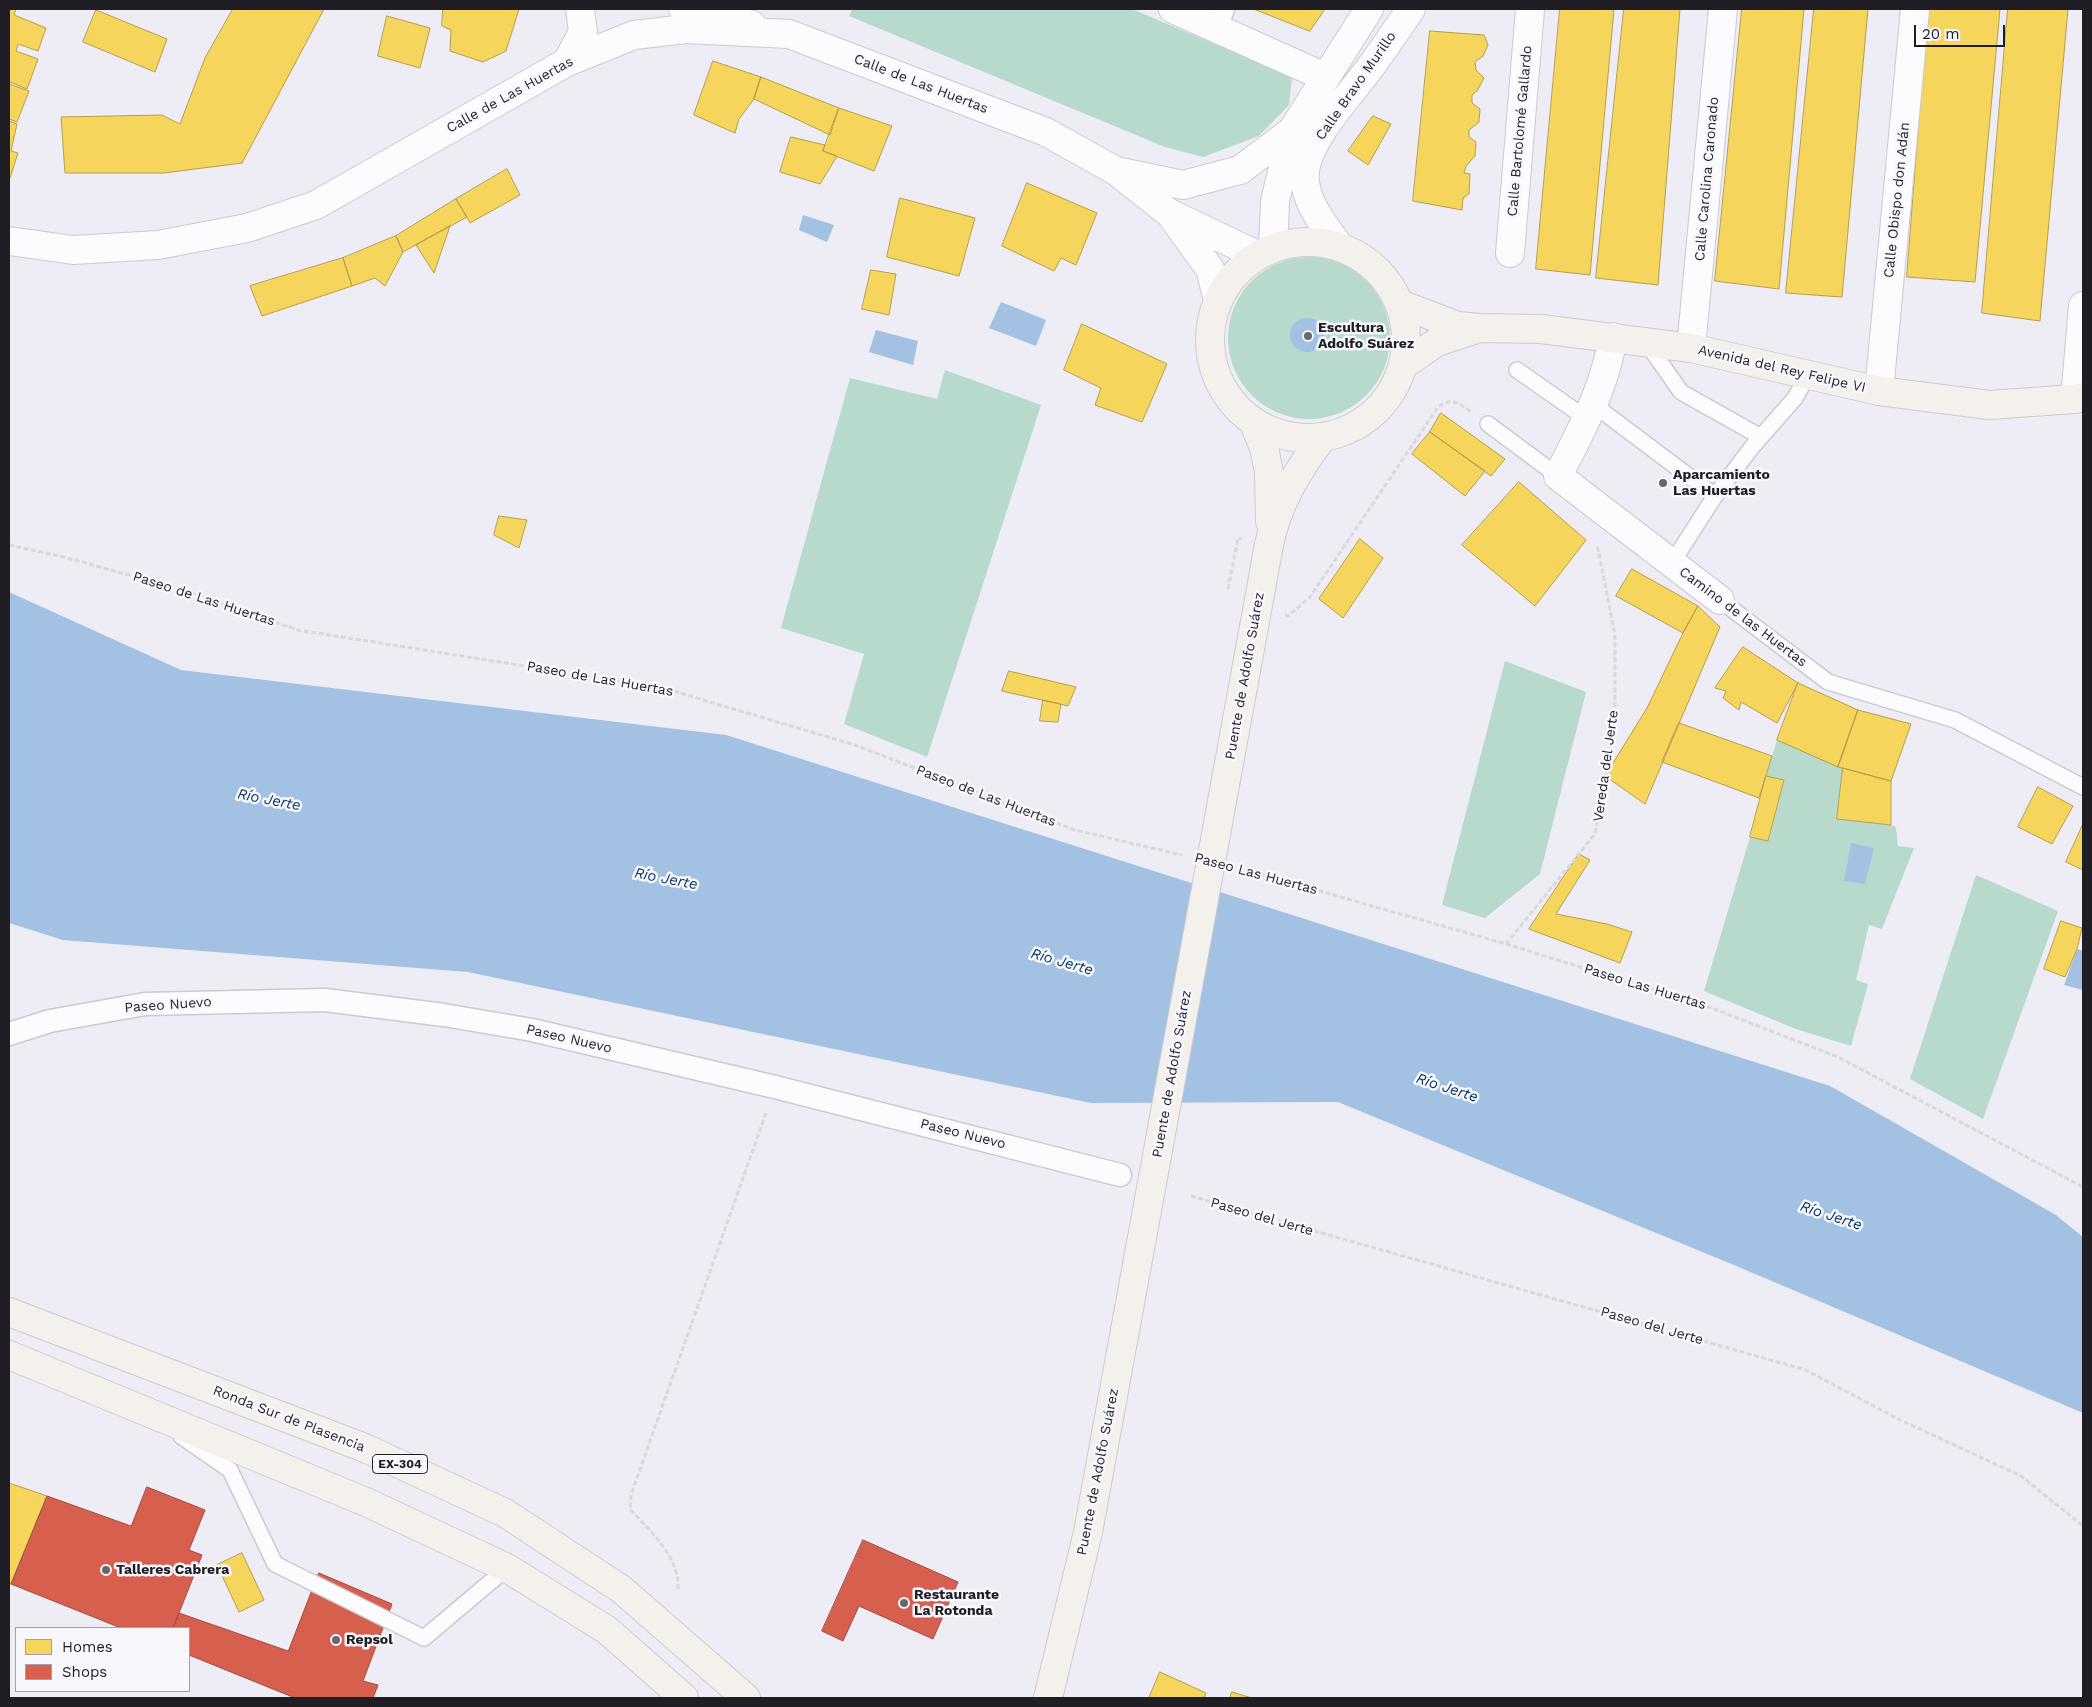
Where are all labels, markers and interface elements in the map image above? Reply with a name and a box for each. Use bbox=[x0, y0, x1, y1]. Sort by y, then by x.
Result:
scale bar bbox=[1917, 15, 2008, 47]
text: 20 m bbox=[1922, 25, 1960, 43]
street label: Calle Bravo Murillo bbox=[1312, 28, 1400, 144]
street label: Calle Bartolomé Gallardo bbox=[1504, 45, 1536, 217]
street label: Calle de Las Huertas bbox=[852, 51, 990, 117]
street label: Calle de Las Huertas bbox=[444, 53, 576, 137]
street label: Calle Carolina Caronado bbox=[1691, 96, 1723, 262]
street label: Calle Obispo don Adán bbox=[1880, 121, 1914, 279]
place label: Escultura Adolfo Suárez bbox=[1318, 320, 1414, 352]
marker: Escultura Adolfo Suárez bbox=[1302, 330, 1314, 342]
street label: Avenida del Rey Felipe VI bbox=[1697, 342, 1867, 396]
place label: Aparcamiento Las Huertas bbox=[1673, 467, 1770, 500]
marker: Aparcamiento Las Huertas bbox=[1657, 477, 1669, 489]
street label: Camino de las Huertas bbox=[1676, 563, 1810, 671]
street label: Paseo de Las Huertas bbox=[131, 568, 277, 630]
street label: Puente de Adolfo Suárez bbox=[1222, 591, 1268, 761]
street label: Paseo de Las Huertas bbox=[525, 658, 675, 700]
street label: Vereda del Jerte bbox=[1590, 709, 1622, 823]
street label: Paseo de Las Huertas bbox=[914, 762, 1058, 830]
water label: Río Jerte bbox=[236, 785, 302, 815]
street label: Paseo Las Huertas bbox=[1193, 849, 1319, 899]
water label: Río Jerte bbox=[633, 864, 699, 894]
water label: Río Jerte bbox=[1029, 945, 1095, 979]
street label: Paseo Las Huertas bbox=[1582, 960, 1708, 1014]
street label: Puente de Adolfo Suárez bbox=[1149, 989, 1195, 1159]
street label: Paseo Nuevo bbox=[124, 994, 212, 1016]
street label: Paseo Nuevo bbox=[525, 1021, 613, 1057]
water label: Río Jerte bbox=[1414, 1070, 1480, 1106]
street label: Paseo Nuevo bbox=[919, 1115, 1007, 1153]
street label: Paseo del Jerte bbox=[1209, 1194, 1315, 1240]
water label: Río Jerte bbox=[1798, 1198, 1864, 1234]
street label: Paseo del Jerte bbox=[1599, 1303, 1705, 1349]
street label: Ronda Sur de Plasencia bbox=[211, 1382, 367, 1456]
street label: Puente de Adolfo Suárez bbox=[1074, 1387, 1122, 1557]
road number: EX-304 bbox=[372, 1455, 428, 1474]
place label: Talleres Cabrera bbox=[116, 1562, 229, 1578]
marker: Talleres Cabrera bbox=[100, 1564, 112, 1576]
place label: Restaurante La Rotonda bbox=[914, 1587, 999, 1620]
marker: Restaurante La Rotonda bbox=[898, 1597, 910, 1609]
legend bbox=[15, 1627, 190, 1692]
place label: Repsol bbox=[346, 1632, 393, 1648]
marker: Repsol bbox=[330, 1634, 342, 1646]
text: Homes bbox=[62, 1638, 113, 1656]
text: Shops bbox=[62, 1663, 107, 1681]

